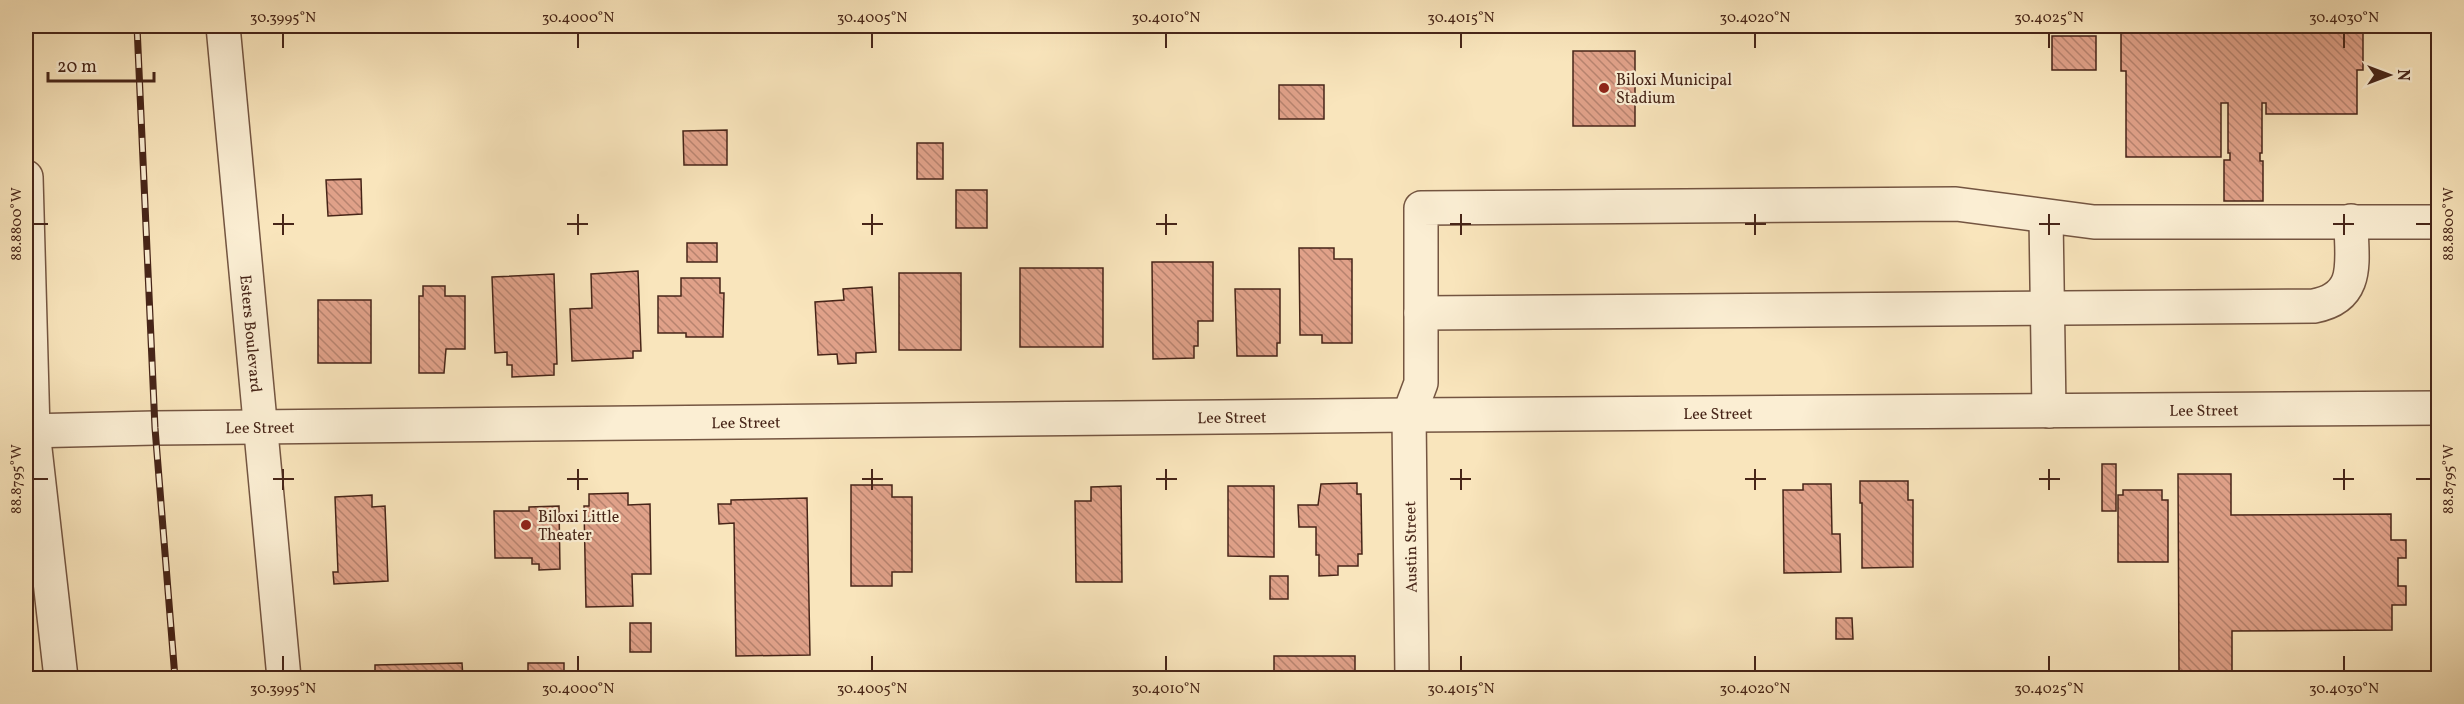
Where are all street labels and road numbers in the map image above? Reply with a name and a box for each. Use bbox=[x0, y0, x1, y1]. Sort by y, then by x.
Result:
street label: Esters Boulevard bbox=[233, 274, 266, 394]
street label: Lee Street bbox=[2169, 400, 2239, 423]
street label: Lee Street bbox=[1683, 404, 1753, 426]
street label: Lee Street bbox=[1197, 407, 1267, 430]
street label: Lee Street bbox=[711, 413, 781, 435]
street label: Lee Street bbox=[225, 418, 295, 440]
street label: Austin Street bbox=[1400, 500, 1424, 593]

